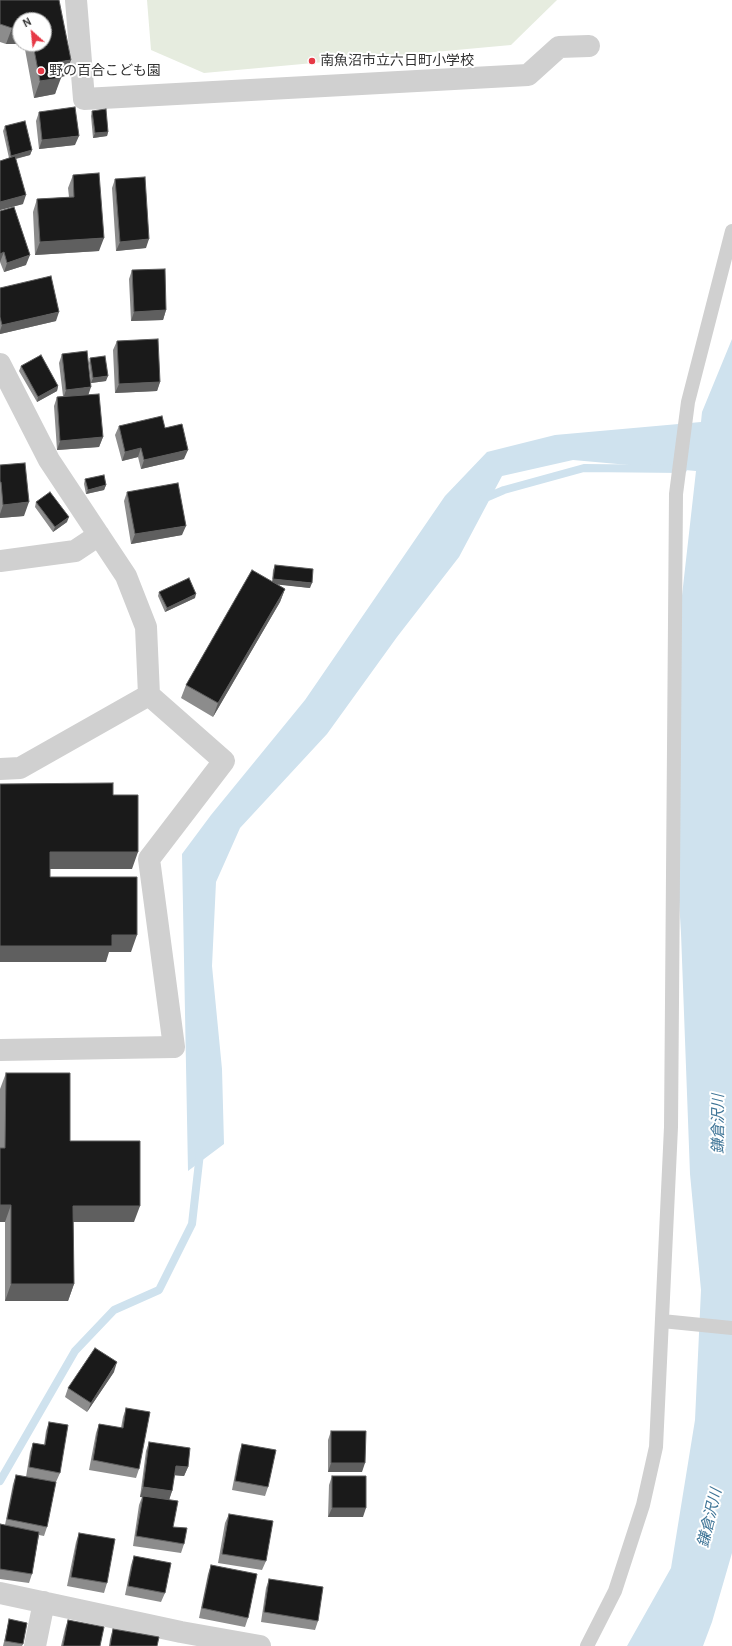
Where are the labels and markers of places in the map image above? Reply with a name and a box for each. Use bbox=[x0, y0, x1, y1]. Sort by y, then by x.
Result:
place label: 南魚沼市立六日町小学校 bbox=[320, 53, 474, 69]
marker: 南魚沼市立六日町小学校 bbox=[307, 56, 317, 66]
place label: 野の百合こども園 bbox=[49, 63, 161, 79]
marker: 野の百合こども園 bbox=[36, 66, 46, 76]

